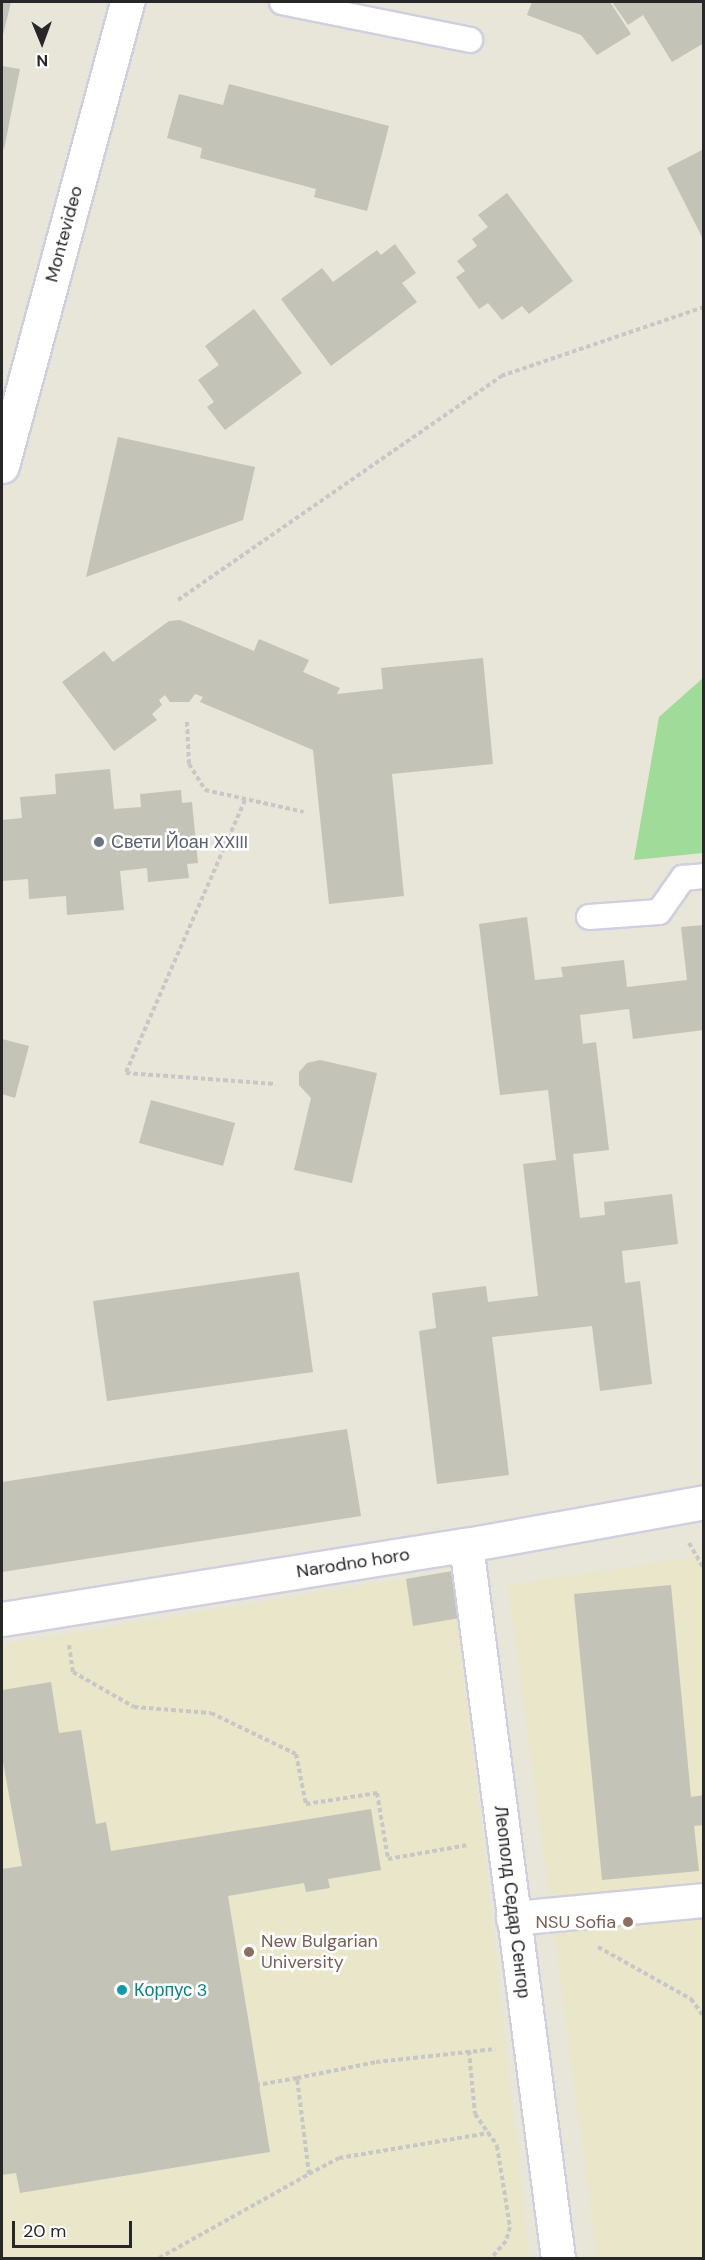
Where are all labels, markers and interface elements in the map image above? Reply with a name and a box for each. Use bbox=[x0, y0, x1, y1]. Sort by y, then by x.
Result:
north arrow bbox=[12, 12, 72, 72]
text: N bbox=[36, 50, 48, 71]
street label: Montevideo bbox=[41, 183, 87, 285]
place label: Свети Йоан XXIII bbox=[111, 831, 248, 853]
marker: Свети Йоан XXIII bbox=[92, 835, 106, 849]
street label: Narodno horo bbox=[295, 1543, 411, 1583]
street label: Леополд Седар Сенгор bbox=[489, 1804, 535, 2000]
place label: NSU Sofia bbox=[536, 1911, 616, 1933]
marker: NSU Sofia bbox=[621, 1915, 635, 1929]
place label: New Bulgarian University bbox=[261, 1931, 378, 1974]
marker: New Bulgarian University bbox=[242, 1945, 256, 1959]
place label: Корпус 3 bbox=[134, 1979, 207, 2001]
marker: Корпус 3 bbox=[115, 1983, 129, 1997]
scale bar bbox=[15, 2209, 135, 2247]
text: 20 m bbox=[23, 2219, 66, 2243]

